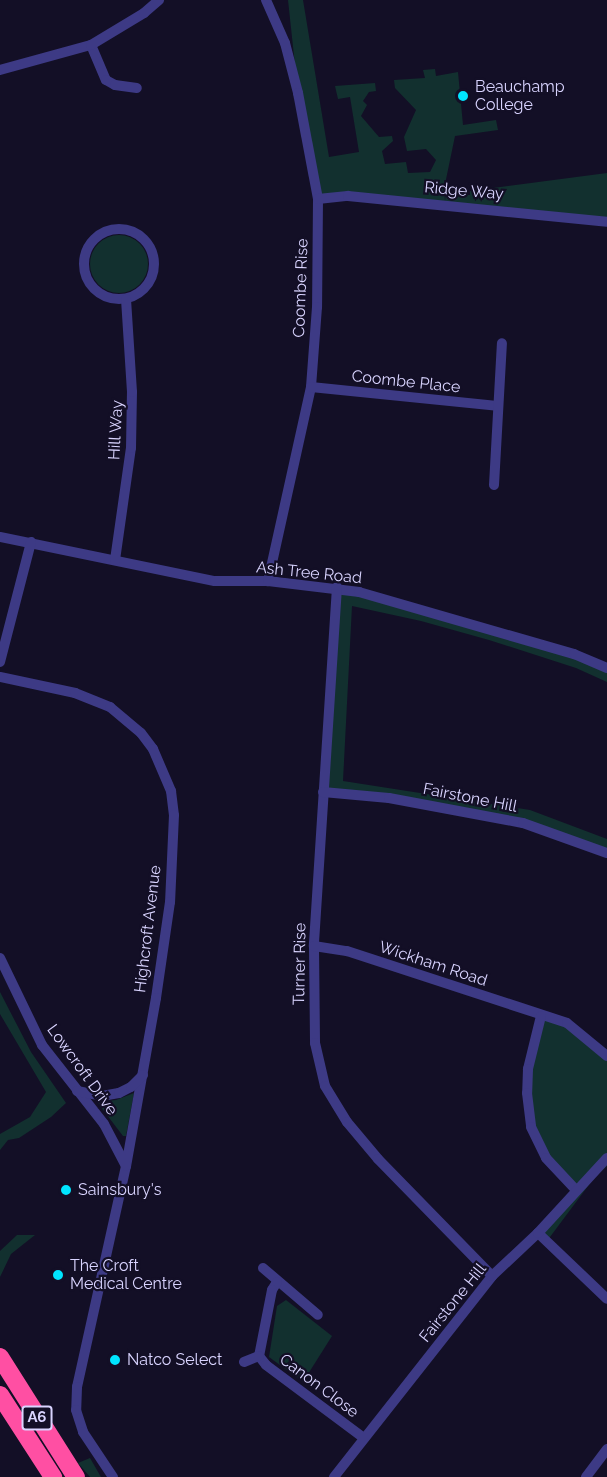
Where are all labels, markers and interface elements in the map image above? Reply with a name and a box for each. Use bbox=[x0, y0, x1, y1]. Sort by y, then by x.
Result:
place label: Beauchamp College bbox=[475, 77, 565, 115]
marker: Beauchamp College bbox=[456, 89, 470, 103]
street label: Ridge Way bbox=[423, 178, 505, 204]
street label: Coombe Rise bbox=[290, 238, 312, 338]
street label: Coombe Place bbox=[351, 367, 461, 397]
street label: Hill Way bbox=[105, 399, 127, 461]
street label: Ash Tree Road bbox=[255, 558, 363, 588]
street label: Fairstone Hill bbox=[421, 779, 519, 817]
street label: Highcroft Avenue bbox=[131, 864, 165, 994]
street label: Turner Rise bbox=[290, 922, 310, 1006]
street label: Wickham Road bbox=[376, 937, 490, 991]
street label: Lowcroft Drive bbox=[43, 1021, 121, 1119]
place label: Sainsbury's bbox=[78, 1180, 161, 1200]
marker: Sainsbury's bbox=[59, 1183, 73, 1197]
place label: The Croft Medical Centre bbox=[70, 1256, 182, 1294]
street label: Fairstone Hill bbox=[415, 1260, 491, 1346]
marker: The Croft Medical Centre bbox=[51, 1268, 65, 1282]
place label: Natco Select bbox=[127, 1350, 222, 1370]
street label: Canon Close bbox=[276, 1350, 362, 1422]
marker: Natco Select bbox=[108, 1353, 122, 1367]
road number: A6 bbox=[20, 1406, 54, 1430]

